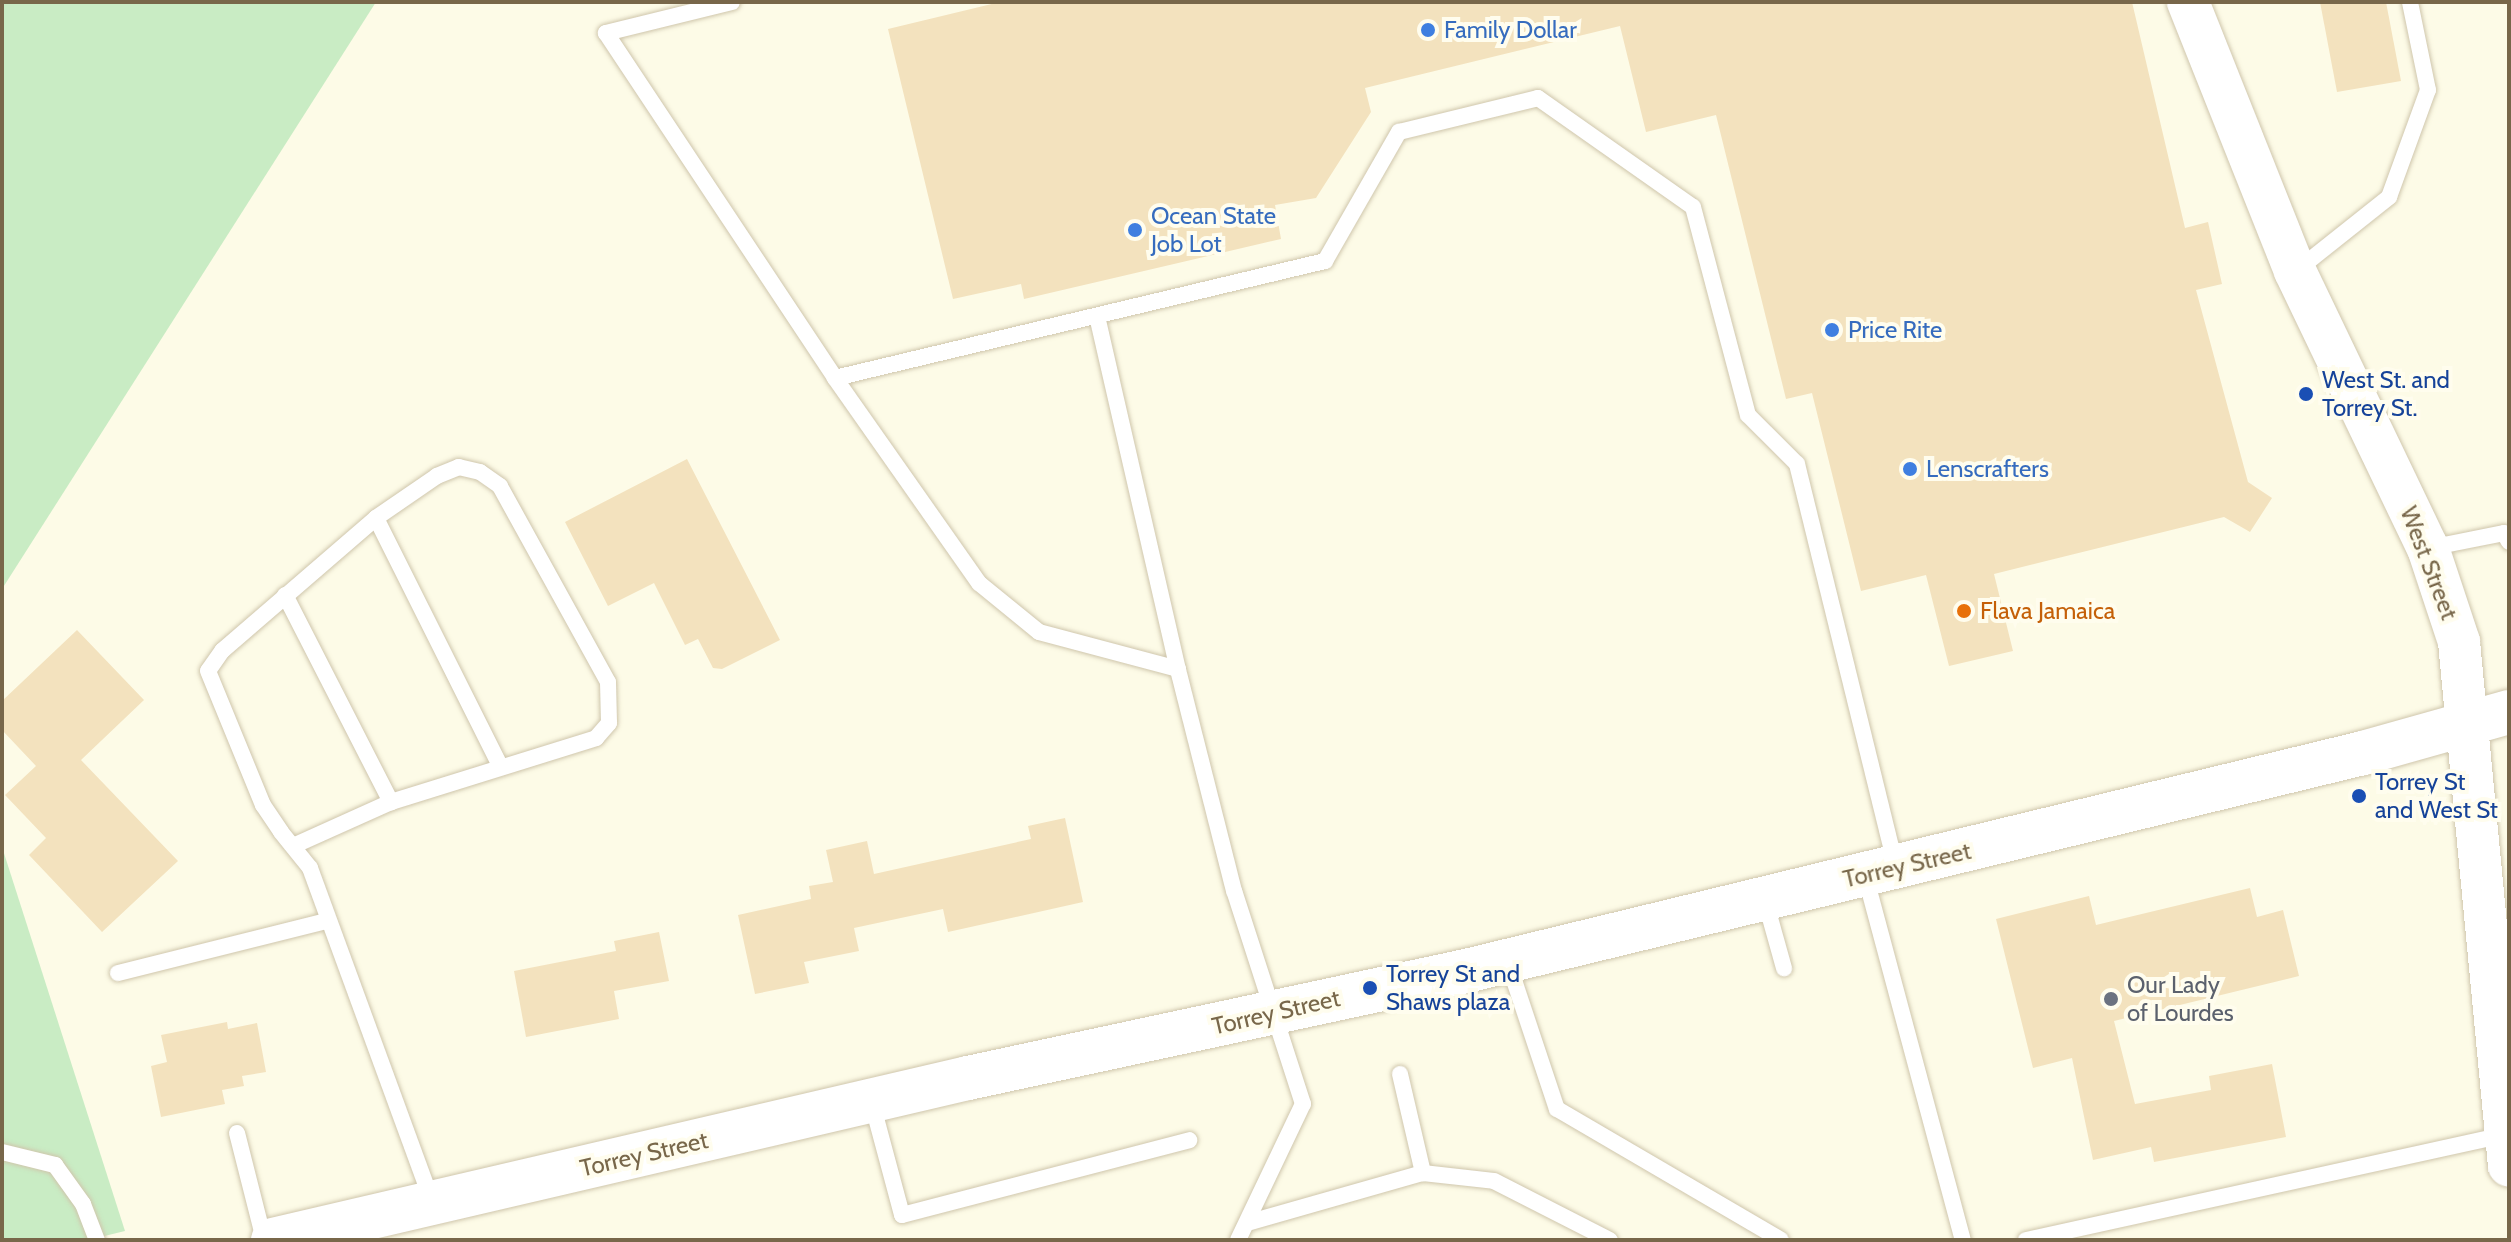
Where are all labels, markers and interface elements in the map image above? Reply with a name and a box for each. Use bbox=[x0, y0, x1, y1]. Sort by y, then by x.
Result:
place label: Family Dollar bbox=[1444, 16, 1577, 44]
marker: Family Dollar bbox=[1419, 21, 1437, 39]
place label: Ocean State Job Lot bbox=[1151, 202, 1276, 258]
marker: Ocean State Job Lot bbox=[1126, 221, 1144, 239]
place label: Price Rite bbox=[1848, 316, 1942, 344]
marker: Price Rite bbox=[1823, 321, 1841, 339]
place label: West St. and Torrey St. bbox=[2322, 366, 2450, 422]
marker: West St. and Torrey St. bbox=[2297, 385, 2315, 403]
place label: Lenscrafters bbox=[1926, 455, 2049, 483]
marker: Lenscrafters bbox=[1901, 460, 1919, 478]
street label: West Street bbox=[2394, 502, 2464, 624]
place label: Flava Jamaica bbox=[1980, 597, 2115, 625]
marker: Flava Jamaica bbox=[1955, 602, 1973, 620]
place label: Torrey St and West St bbox=[2375, 768, 2498, 824]
marker: Torrey St and West St bbox=[2350, 787, 2368, 805]
street label: Torrey Street bbox=[1840, 836, 1974, 894]
place label: Torrey St and Shaws plaza bbox=[1386, 960, 1520, 1016]
place label: Our Lady of Lourdes bbox=[2127, 971, 2234, 1027]
marker: Torrey St and Shaws plaza bbox=[1361, 979, 1379, 997]
street label: Torrey Street bbox=[1209, 983, 1343, 1041]
marker: Our Lady of Lourdes bbox=[2102, 990, 2120, 1008]
street label: Torrey Street bbox=[577, 1125, 711, 1183]

